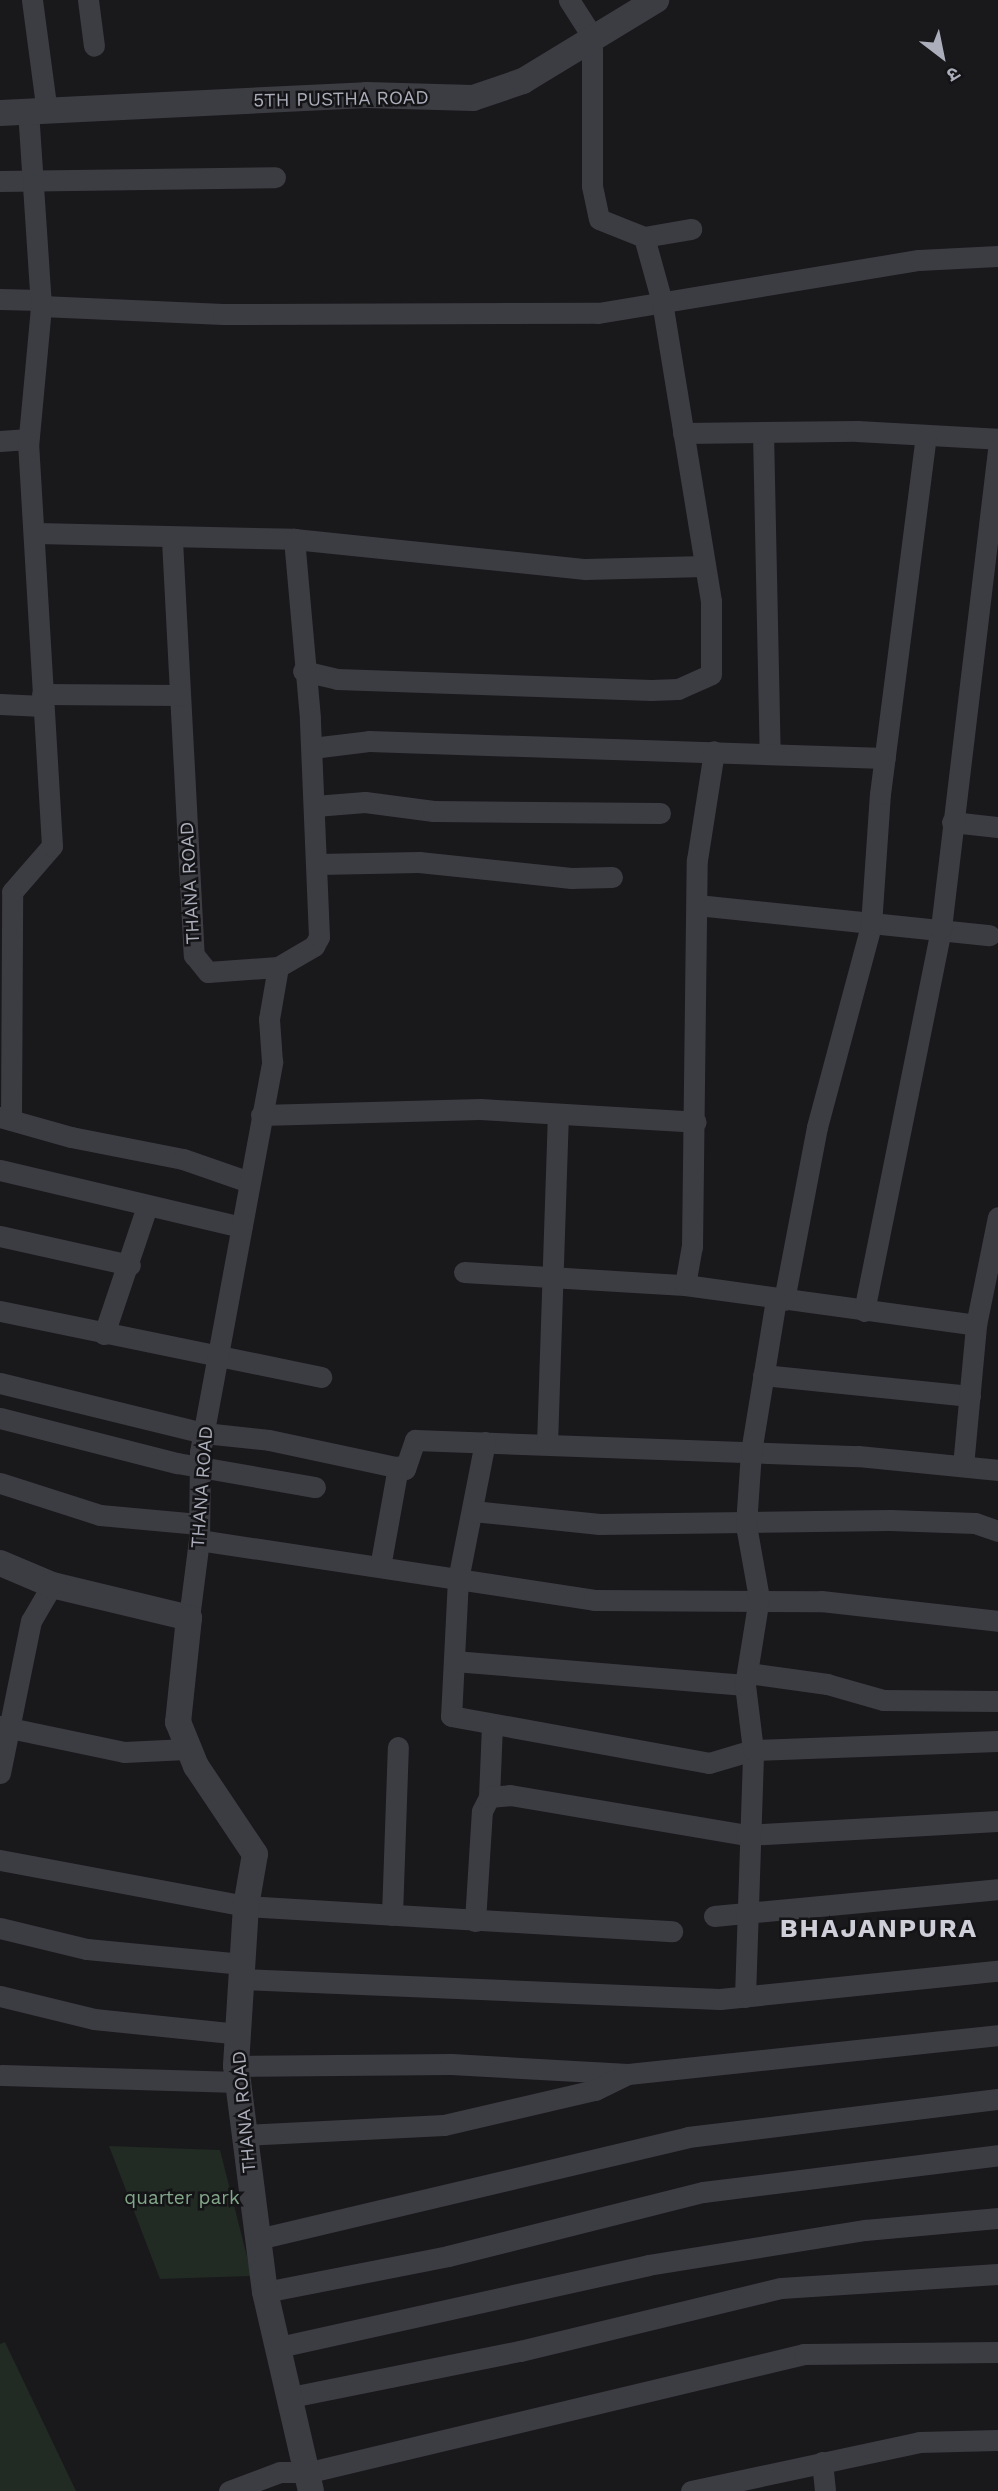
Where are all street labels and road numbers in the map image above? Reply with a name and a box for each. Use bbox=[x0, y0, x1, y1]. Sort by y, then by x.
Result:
street label: 5TH PUSTHA ROAD bbox=[253, 86, 429, 112]
street label: THANA ROAD bbox=[175, 821, 205, 945]
street label: THANA ROAD bbox=[186, 1425, 218, 1549]
street label: THANA ROAD bbox=[227, 2050, 261, 2174]

